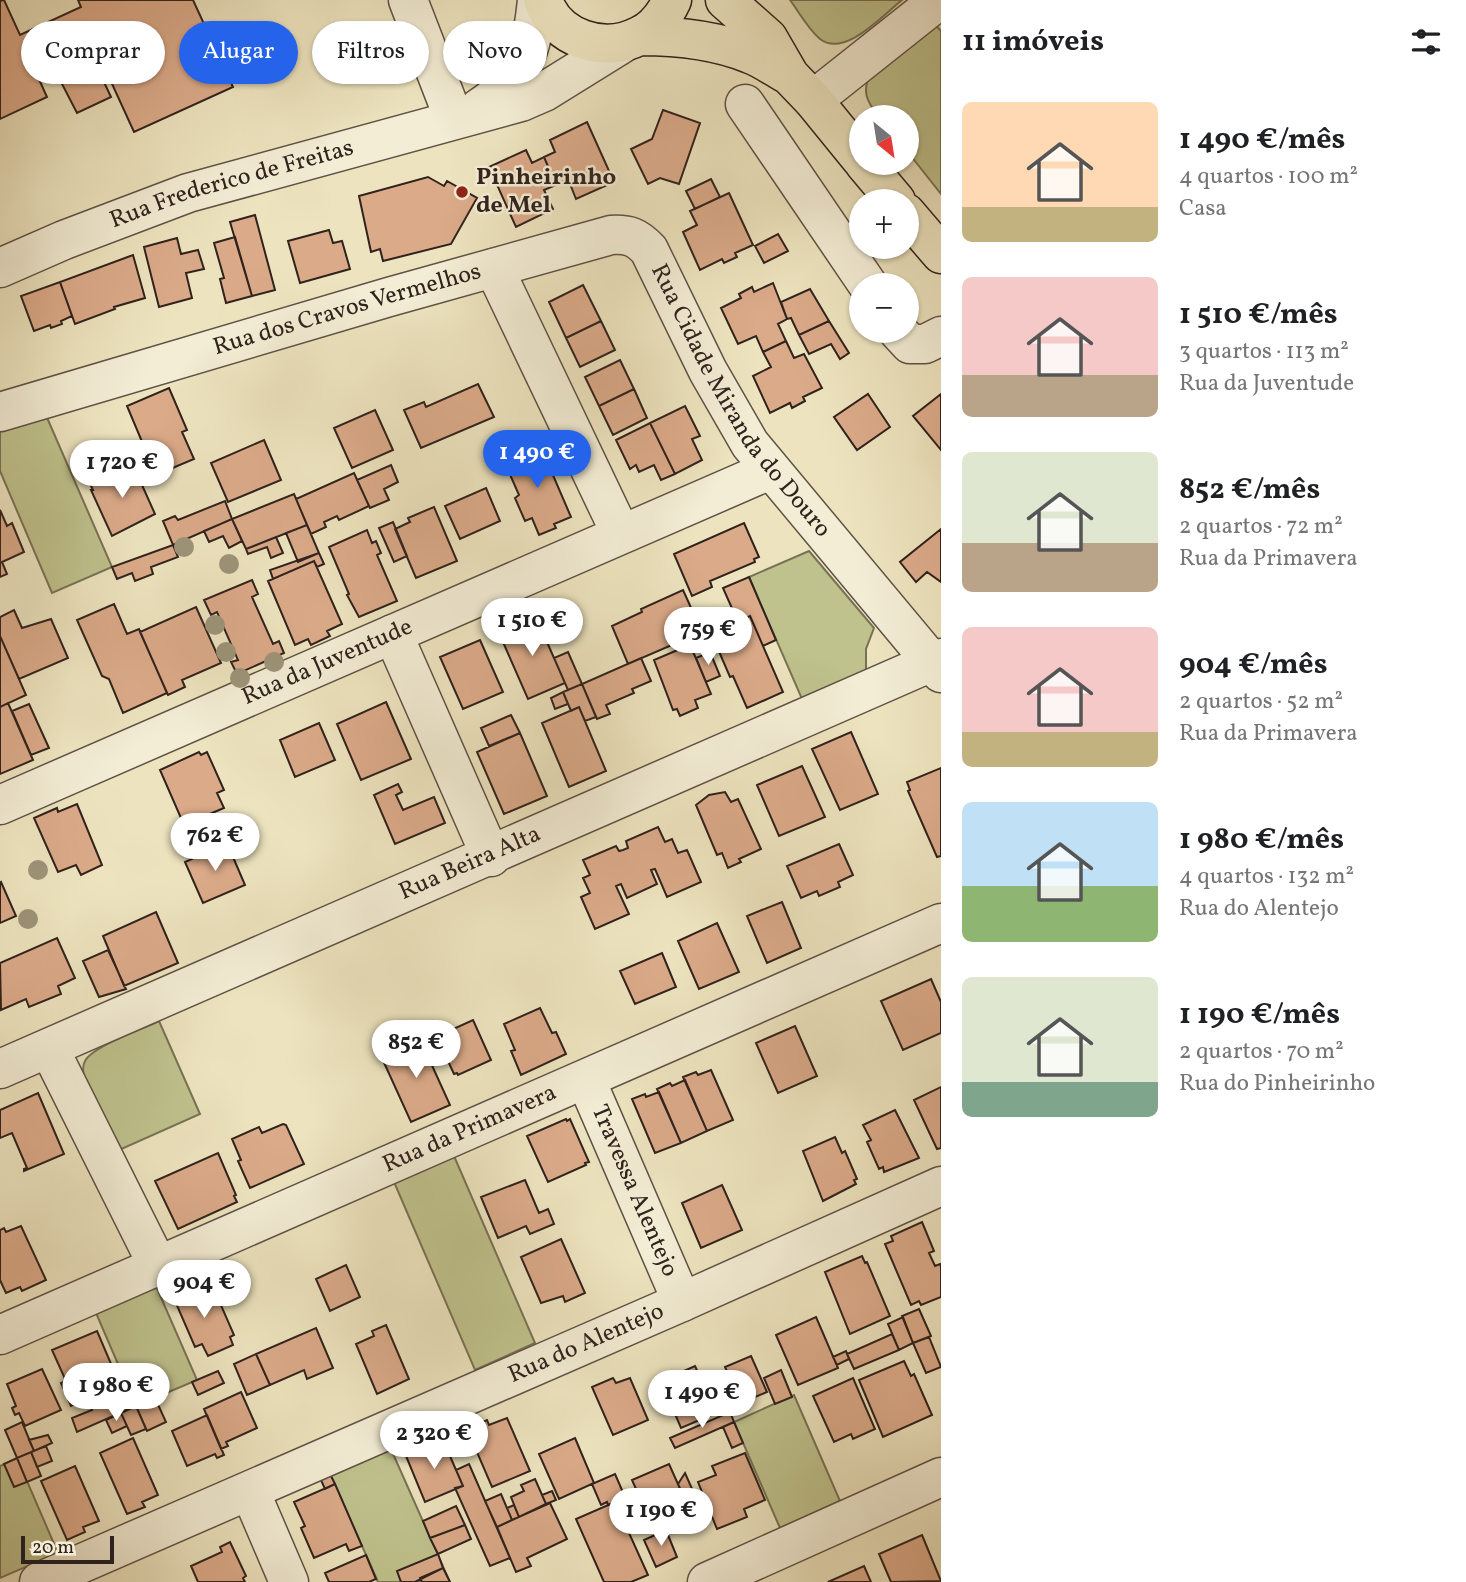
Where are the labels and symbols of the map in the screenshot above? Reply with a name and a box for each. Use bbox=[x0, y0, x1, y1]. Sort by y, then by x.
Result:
north arrow bbox=[849, 105, 919, 175]
street label: Rua Frederico de Freitas bbox=[105, 131, 358, 238]
place label: Pinheirinho de Mel bbox=[476, 161, 616, 223]
marker: Pinheirinho de Mel bbox=[454, 184, 470, 200]
street label: Rua dos Cravos Vermelhos bbox=[209, 255, 485, 365]
street label: Rua Cidade Miranda do Douro bbox=[641, 258, 839, 545]
pin: 1 490 € bbox=[472, 430, 602, 490]
pin: 1 720 € bbox=[57, 440, 187, 500]
pin: 1 510 € bbox=[467, 598, 597, 658]
pin: 759 € bbox=[659, 608, 757, 667]
street label: Rua da Juventude bbox=[237, 611, 418, 715]
pin: 762 € bbox=[166, 814, 264, 873]
street label: Rua Beira Alta bbox=[394, 818, 546, 910]
pin: 852 € bbox=[367, 1020, 465, 1080]
street label: Rua da Primavera bbox=[378, 1076, 562, 1182]
street label: Travessa Alentejo bbox=[582, 1100, 686, 1282]
pin: 904 € bbox=[155, 1260, 253, 1320]
street label: Rua do Alentejo bbox=[503, 1295, 670, 1393]
pin: 1 980 € bbox=[51, 1364, 181, 1423]
pin: 1 490 € bbox=[637, 1370, 767, 1430]
pin: 2 320 € bbox=[369, 1412, 499, 1471]
pin: 1 190 € bbox=[596, 1488, 726, 1548]
scale bar bbox=[21, 1533, 114, 1565]

